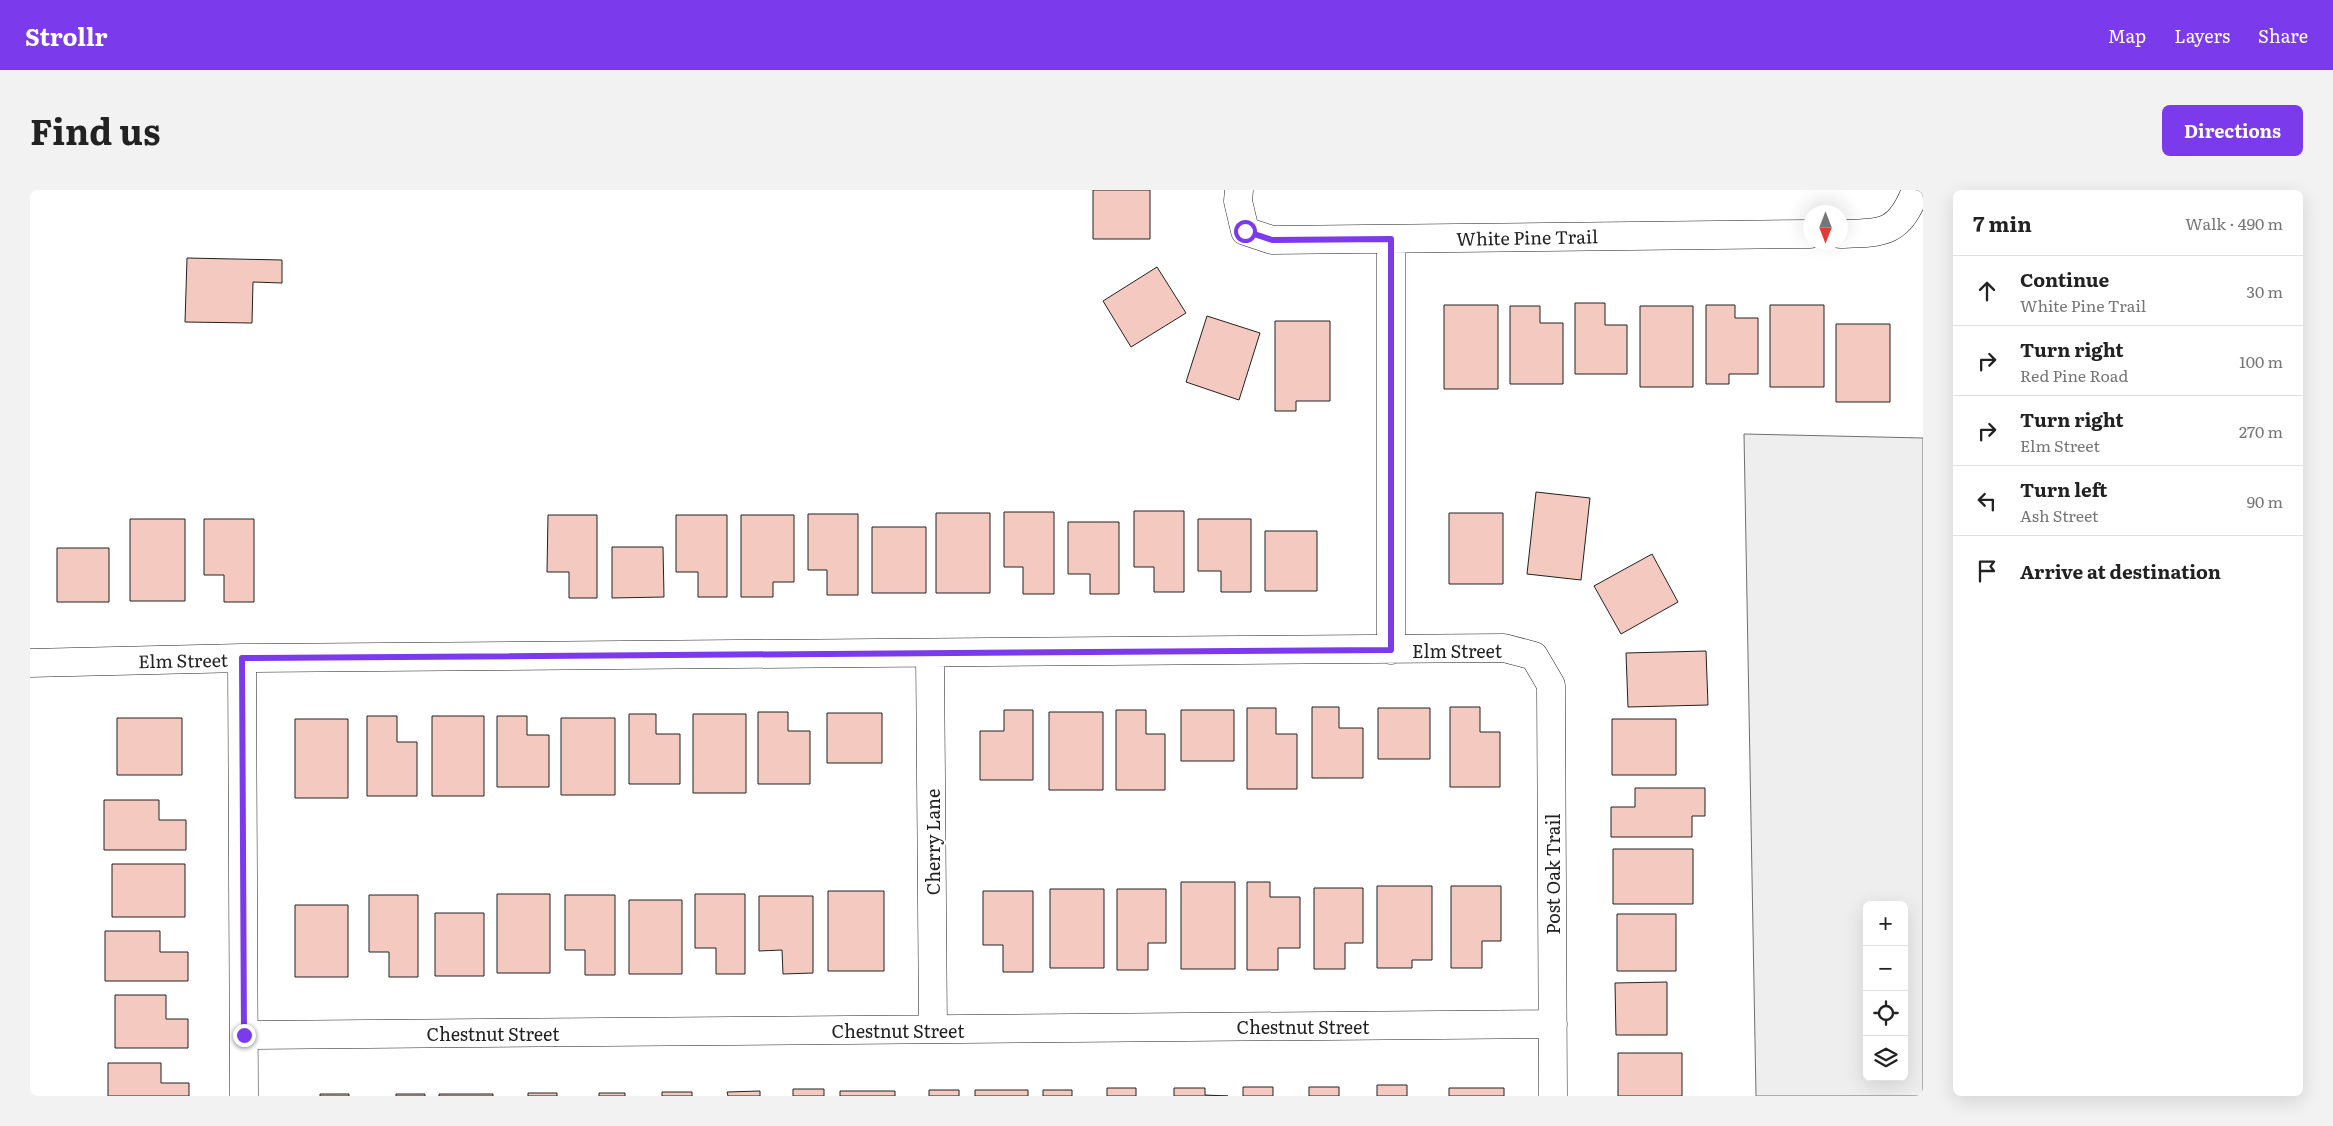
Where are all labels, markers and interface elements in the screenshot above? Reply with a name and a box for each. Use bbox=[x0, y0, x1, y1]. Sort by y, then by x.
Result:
text: Strollr bbox=[25, 18, 108, 53]
text: Map bbox=[2108, 22, 2146, 49]
text: Layers bbox=[2174, 22, 2230, 49]
text: Share bbox=[2258, 22, 2308, 49]
text: Find us bbox=[30, 104, 160, 156]
button: Directions bbox=[2162, 105, 2303, 156]
north arrow bbox=[1803, 205, 1848, 250]
text: 7 min bbox=[1973, 207, 2032, 238]
text: Walk · 490 m bbox=[2185, 211, 2283, 235]
route start bbox=[1234, 220, 1257, 243]
street label: White Pine Trail bbox=[1456, 222, 1598, 252]
text: Continue bbox=[2020, 265, 2109, 293]
icon: ahead bbox=[1973, 277, 2001, 305]
text: 30 m bbox=[2246, 279, 2283, 303]
text: White Pine Trail bbox=[2020, 293, 2146, 317]
text: Turn right bbox=[2020, 335, 2124, 363]
icon: right bbox=[1973, 347, 2001, 375]
text: 100 m bbox=[2239, 349, 2283, 373]
text: Red Pine Road bbox=[2020, 363, 2128, 387]
text: Turn right bbox=[2020, 405, 2124, 433]
icon: right bbox=[1973, 417, 2001, 445]
text: 270 m bbox=[2239, 419, 2283, 443]
text: Elm Street bbox=[2020, 433, 2100, 457]
text: Turn left bbox=[2020, 475, 2107, 503]
icon: left bbox=[1973, 487, 2001, 515]
text: 90 m bbox=[2247, 489, 2283, 513]
text: Ash Street bbox=[2020, 503, 2099, 527]
icon: arrive bbox=[1973, 557, 2001, 585]
text: Arrive at destination bbox=[2020, 557, 2221, 585]
street label: Elm Street bbox=[1412, 637, 1503, 664]
street label: Elm Street bbox=[138, 646, 229, 674]
street label: Cherry Lane bbox=[919, 789, 946, 895]
street label: Post Oak Trail bbox=[1539, 814, 1566, 934]
map controls bbox=[1863, 901, 1908, 1081]
button: + bbox=[1863, 901, 1908, 946]
button: − bbox=[1863, 946, 1908, 991]
button: locate bbox=[1863, 991, 1908, 1036]
street label: Chestnut Street bbox=[1237, 1013, 1370, 1040]
street label: Chestnut Street bbox=[832, 1017, 965, 1044]
street label: Chestnut Street bbox=[427, 1020, 560, 1047]
route end bbox=[233, 1024, 256, 1047]
button: layers bbox=[1863, 1036, 1908, 1081]

